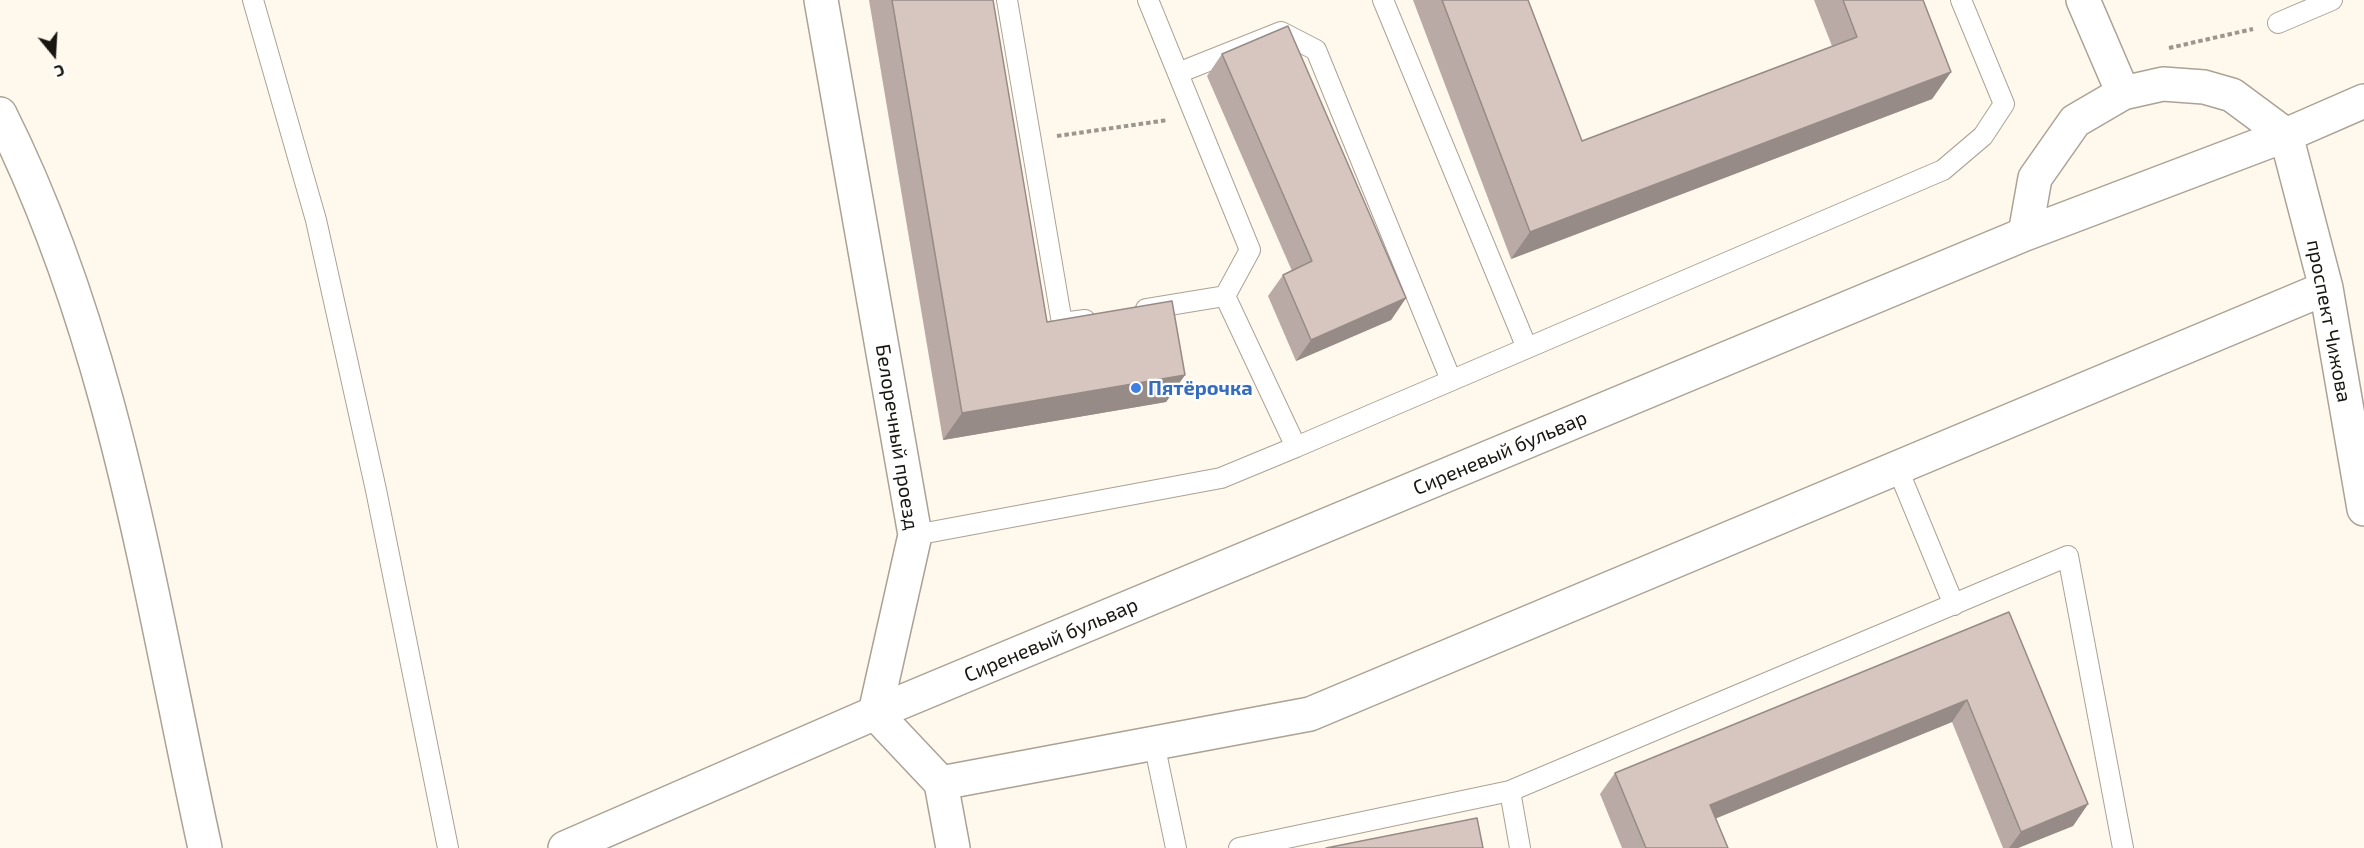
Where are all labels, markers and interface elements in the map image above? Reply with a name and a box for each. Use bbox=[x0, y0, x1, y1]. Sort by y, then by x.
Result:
north arrow bbox=[24, 24, 84, 84]
text: С bbox=[52, 61, 67, 82]
street label: проспект Чижова bbox=[2301, 238, 2357, 404]
street label: Белоречный проезд bbox=[870, 342, 924, 532]
place label: Пятёрочка bbox=[1148, 376, 1253, 400]
marker: Пятёрочка bbox=[1129, 381, 1143, 395]
street label: Сиреневый бульвар bbox=[1410, 406, 1590, 500]
street label: Сиреневый бульвар bbox=[961, 593, 1141, 687]

